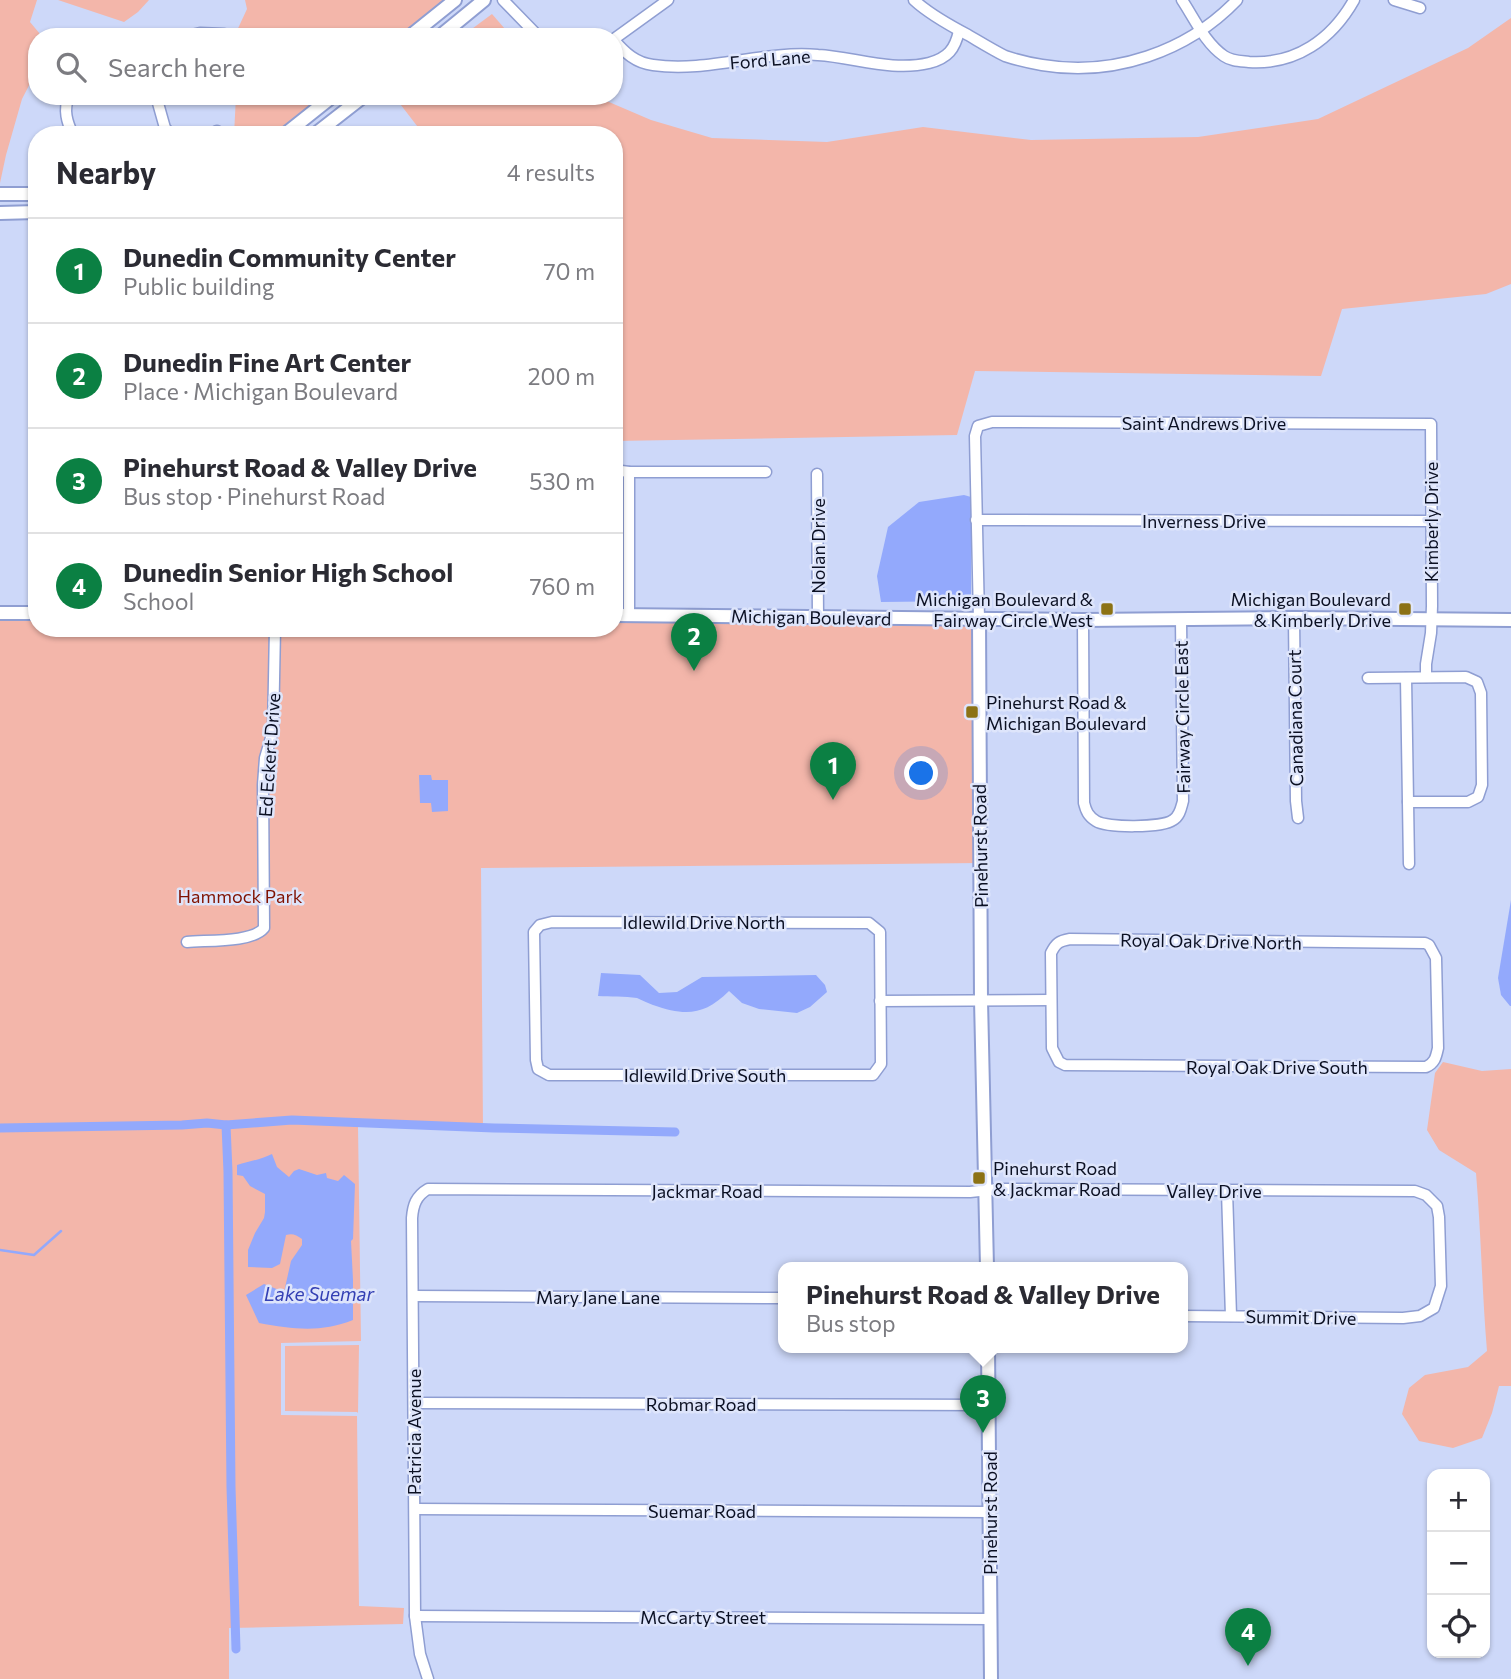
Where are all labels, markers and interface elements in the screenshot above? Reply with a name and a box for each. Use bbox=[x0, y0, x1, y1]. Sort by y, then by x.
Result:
search box bbox=[28, 28, 623, 105]
street label: Ford Lane bbox=[729, 45, 811, 73]
icon: search bbox=[52, 48, 90, 86]
text: Search here bbox=[108, 51, 246, 82]
text: Nearby bbox=[56, 153, 156, 190]
text: 4 results bbox=[507, 158, 595, 186]
text: Dunedin Community Center bbox=[123, 241, 456, 272]
text: 1 bbox=[74, 257, 84, 285]
text: 70 m bbox=[543, 257, 595, 285]
text: Public building bbox=[123, 272, 274, 300]
text: Dunedin Fine Art Center bbox=[123, 346, 411, 377]
text: 2 bbox=[72, 362, 86, 390]
text: 200 m bbox=[528, 362, 595, 390]
text: Place · Michigan Boulevard bbox=[123, 377, 398, 405]
street label: Saint Andrews Drive bbox=[1122, 412, 1286, 434]
text: Pinehurst Road & Valley Drive bbox=[123, 451, 477, 482]
street label: Kimberly Drive bbox=[1420, 462, 1442, 582]
text: 3 bbox=[72, 467, 86, 495]
text: 530 m bbox=[529, 467, 595, 495]
text: Bus stop · Pinehurst Road bbox=[123, 482, 385, 510]
street label: Nolan Drive bbox=[807, 498, 829, 594]
street label: Inverness Drive bbox=[1142, 510, 1266, 532]
text: Dunedin Senior High School bbox=[123, 556, 453, 587]
text: 4 bbox=[72, 572, 86, 600]
text: 760 m bbox=[529, 572, 595, 600]
text: School bbox=[123, 587, 194, 615]
place label: Michigan Boulevard & Fairway Circle West bbox=[916, 588, 1093, 631]
place label: Michigan Boulevard & Kimberly Drive bbox=[1230, 588, 1391, 631]
marker: Michigan Boulevard & Fairway Circle West bbox=[1099, 601, 1115, 617]
marker: Michigan Boulevard & Kimberly Drive bbox=[1397, 601, 1413, 617]
street label: Michigan Boulevard bbox=[731, 605, 891, 629]
pin: 2 bbox=[671, 613, 717, 671]
street label: Fairway Circle East bbox=[1170, 640, 1194, 794]
street label: Canadiana Court bbox=[1283, 649, 1307, 787]
place label: Pinehurst Road & Michigan Boulevard bbox=[986, 691, 1147, 734]
street label: Ed Eckert Drive bbox=[254, 692, 284, 818]
marker: Pinehurst Road & Michigan Boulevard bbox=[964, 704, 980, 720]
pin: 1 bbox=[810, 742, 856, 800]
your location bbox=[904, 756, 938, 790]
street label: Pinehurst Road bbox=[968, 784, 992, 908]
park label: Hammock Park bbox=[178, 885, 303, 907]
street label: Idlewild Drive North bbox=[623, 911, 785, 933]
street label: Royal Oak Drive North bbox=[1120, 928, 1302, 954]
street label: Royal Oak Drive South bbox=[1186, 1056, 1368, 1078]
street label: Idlewild Drive South bbox=[624, 1064, 786, 1086]
place label: Pinehurst Road & Jackmar Road bbox=[993, 1157, 1121, 1200]
marker: Pinehurst Road & Jackmar Road bbox=[971, 1170, 987, 1186]
street label: Jackmar Road bbox=[651, 1180, 763, 1202]
street label: Valley Drive bbox=[1166, 1180, 1262, 1202]
popup bbox=[778, 1262, 1188, 1353]
text: Pinehurst Road & Valley Drive bbox=[806, 1278, 1160, 1309]
water label: Lake Suemar bbox=[264, 1282, 376, 1305]
street label: Mary Jane Lane bbox=[536, 1286, 660, 1308]
street label: Summit Drive bbox=[1245, 1305, 1357, 1329]
text: Bus stop bbox=[806, 1309, 896, 1337]
street label: Patricia Avenue bbox=[403, 1369, 425, 1495]
pin: 3 bbox=[960, 1375, 1006, 1433]
street label: Robmar Road bbox=[646, 1393, 756, 1415]
street label: Pinehurst Road bbox=[979, 1451, 1001, 1575]
map controls bbox=[1427, 1469, 1490, 1658]
button: + bbox=[1427, 1469, 1490, 1532]
street label: Suemar Road bbox=[648, 1500, 756, 1522]
button: − bbox=[1427, 1532, 1490, 1595]
button: locate bbox=[1427, 1595, 1490, 1658]
street label: McCarty Street bbox=[640, 1606, 766, 1628]
pin: 4 bbox=[1225, 1608, 1271, 1666]

